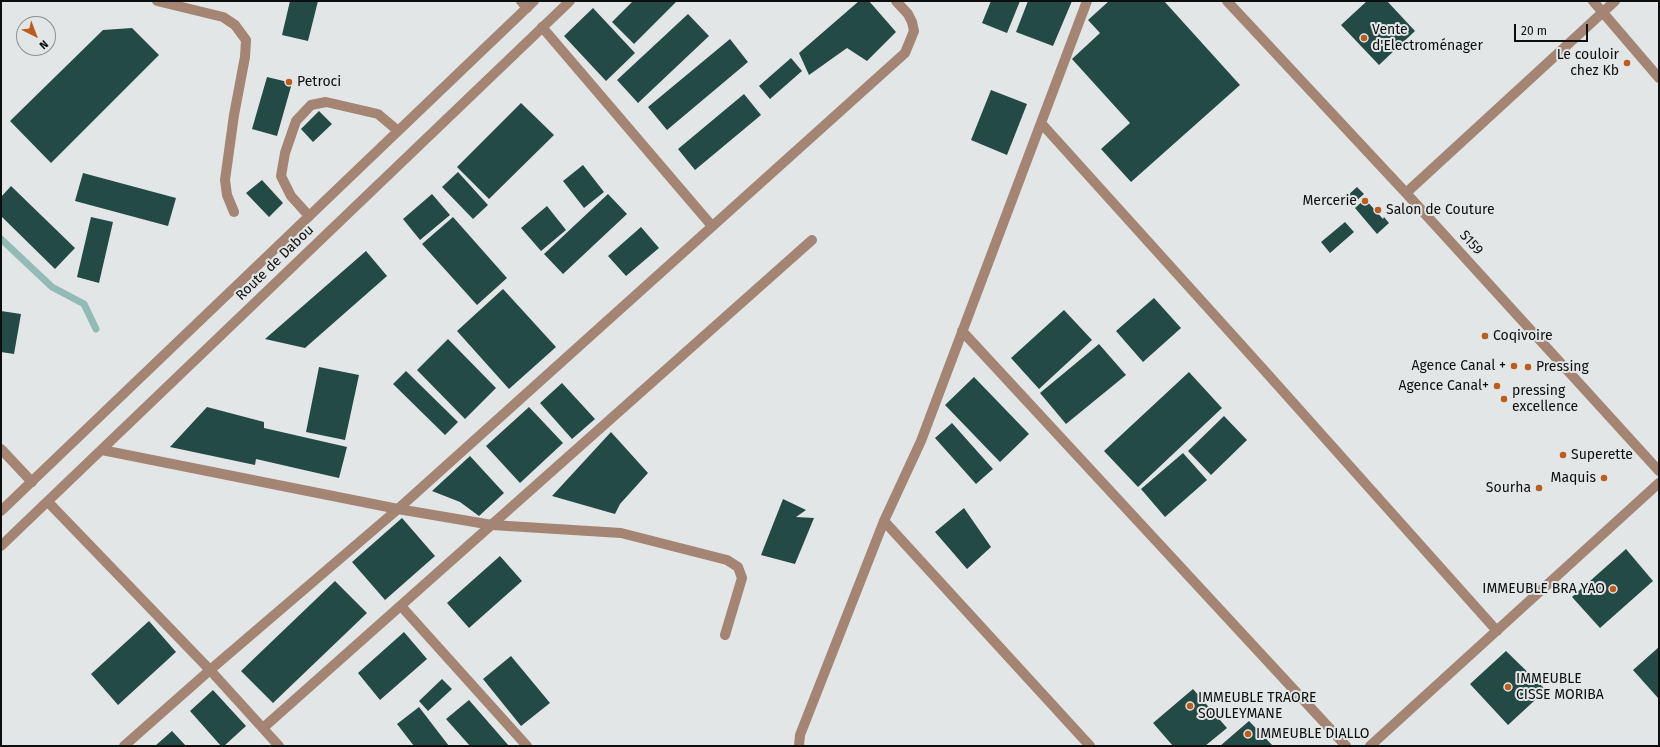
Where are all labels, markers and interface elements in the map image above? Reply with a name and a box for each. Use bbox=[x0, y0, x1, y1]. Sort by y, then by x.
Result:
north arrow bbox=[16, 16, 56, 56]
scale bar bbox=[1516, 16, 1590, 42]
place label: Vente d'Electroménager bbox=[1372, 22, 1483, 54]
text: 20 m bbox=[1521, 24, 1547, 38]
marker: Vente d'Electroménager bbox=[1359, 33, 1369, 43]
text: N bbox=[37, 37, 51, 52]
place label: Le couloir chez Kb bbox=[1557, 47, 1619, 80]
marker: Le couloir chez Kb bbox=[1622, 58, 1632, 68]
place label: Petroci bbox=[297, 74, 341, 90]
marker: Petroci bbox=[284, 77, 294, 87]
place label: Mercerie bbox=[1302, 193, 1357, 209]
marker: Mercerie bbox=[1360, 196, 1370, 206]
place label: Salon de Couture bbox=[1386, 202, 1495, 218]
marker: Salon de Couture bbox=[1373, 205, 1383, 215]
street label: Route de Dabou bbox=[233, 222, 317, 304]
street label: S159 bbox=[1456, 227, 1486, 259]
place label: Coqivoire bbox=[1493, 328, 1553, 344]
marker: Coqivoire bbox=[1480, 331, 1490, 341]
place label: Agence Canal + bbox=[1412, 358, 1506, 374]
place label: Pressing bbox=[1536, 359, 1589, 375]
marker: Agence Canal + bbox=[1509, 361, 1519, 371]
marker: Pressing bbox=[1523, 362, 1533, 372]
place label: Agence Canal+ bbox=[1398, 378, 1489, 394]
marker: Agence Canal+ bbox=[1492, 381, 1502, 391]
place label: pressing excellence bbox=[1512, 383, 1578, 416]
marker: pressing excellence bbox=[1499, 394, 1509, 404]
place label: Superette bbox=[1571, 447, 1633, 463]
marker: Superette bbox=[1558, 450, 1568, 460]
place label: Maquis bbox=[1550, 470, 1596, 486]
marker: Maquis bbox=[1599, 473, 1609, 483]
place label: Sourha bbox=[1486, 480, 1531, 496]
marker: Sourha bbox=[1534, 483, 1544, 493]
place label: IMMEUBLE BRA YAO bbox=[1482, 581, 1605, 597]
marker: IMMEUBLE BRA YAO bbox=[1608, 584, 1618, 594]
place label: IMMEUBLE CISSE MORIBA bbox=[1516, 671, 1604, 704]
marker: IMMEUBLE CISSE MORIBA bbox=[1503, 682, 1513, 692]
place label: IMMEUBLE TRAORE SOULEYMANE bbox=[1198, 690, 1317, 722]
marker: IMMEUBLE TRAORE SOULEYMANE bbox=[1185, 701, 1195, 711]
place label: IMMEUBLE DIALLO bbox=[1256, 726, 1370, 742]
marker: IMMEUBLE DIALLO bbox=[1243, 729, 1253, 739]

